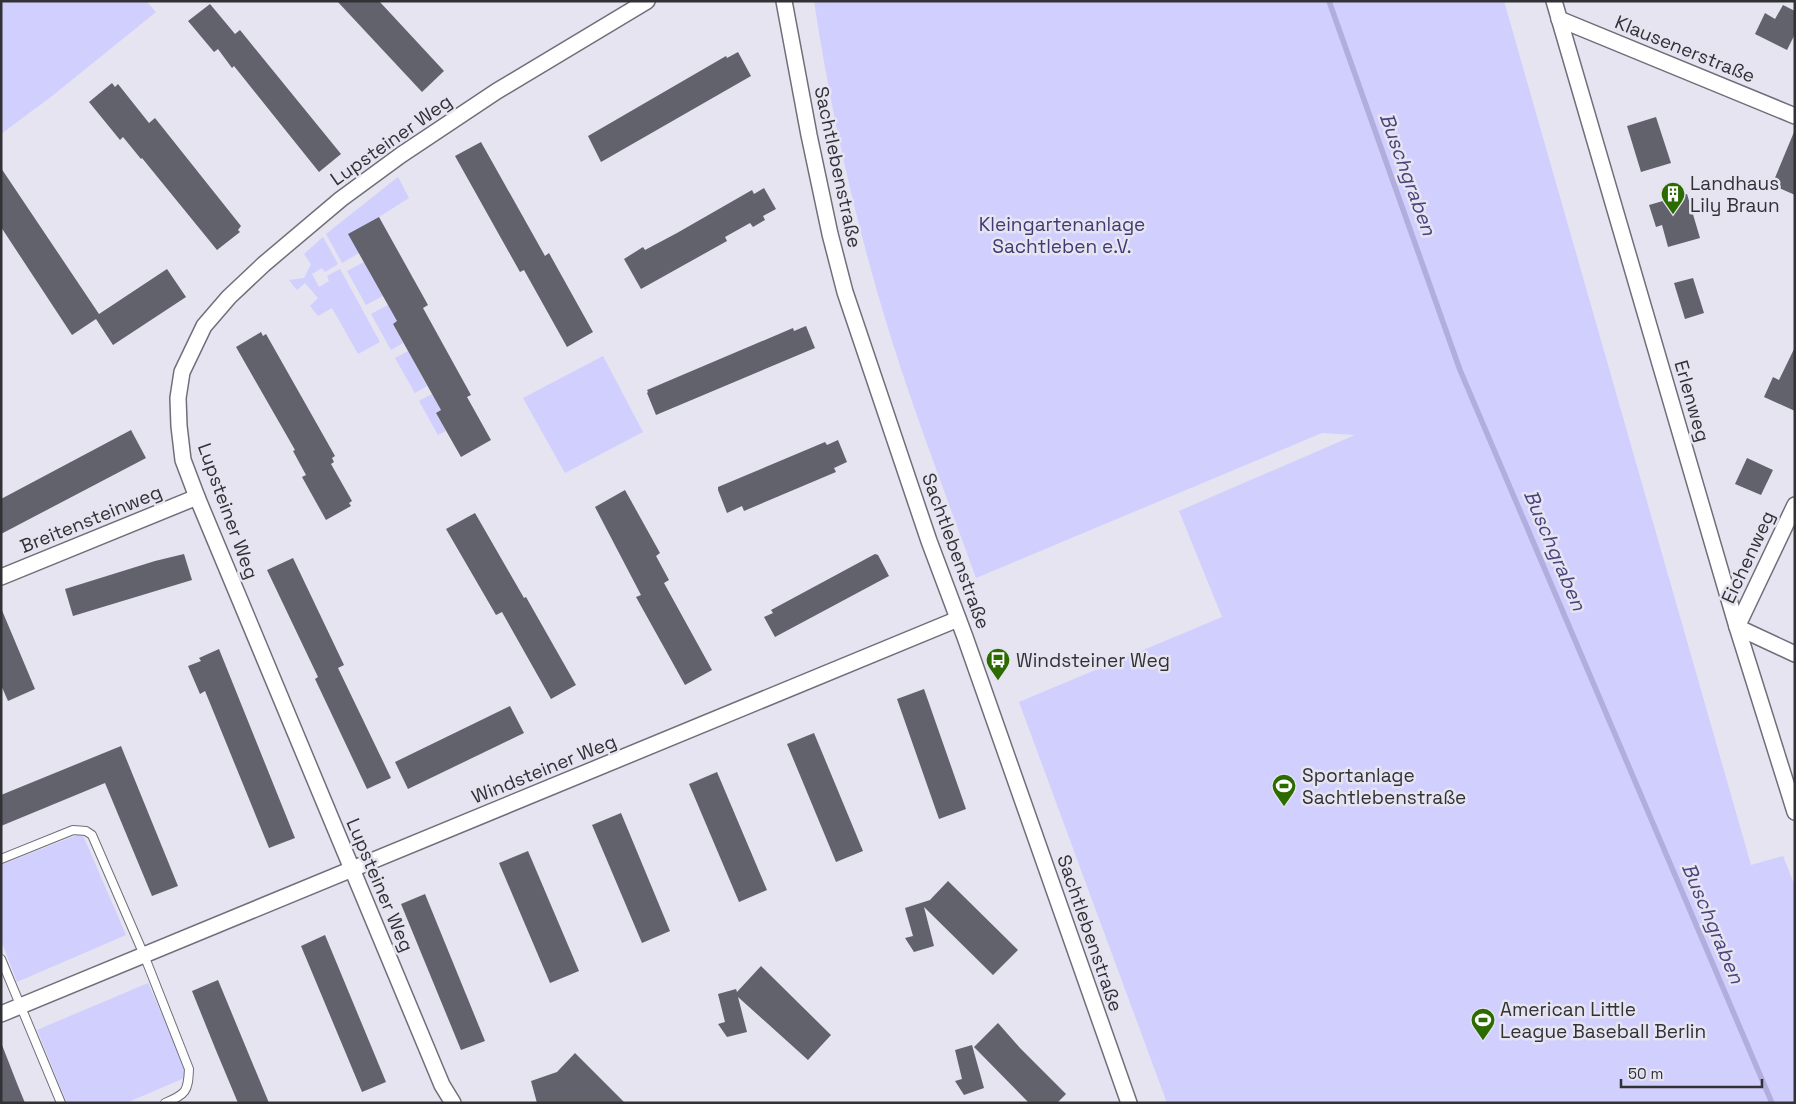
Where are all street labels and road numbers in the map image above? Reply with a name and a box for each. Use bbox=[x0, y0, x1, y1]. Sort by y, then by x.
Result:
street label: Klausenerstraße bbox=[1611, 9, 1759, 89]
street label: Sachtlebenstraße bbox=[809, 84, 867, 250]
street label: Lupsteiner Weg bbox=[325, 89, 457, 191]
street label: Erlenweg bbox=[1668, 357, 1716, 445]
street label: Lupsteiner Weg bbox=[192, 440, 264, 582]
street label: Sachtlebenstraße bbox=[916, 470, 996, 632]
street label: Breitensteinweg bbox=[16, 479, 166, 559]
street label: Eichenweg bbox=[1716, 507, 1780, 607]
street label: Windsteiner Weg bbox=[468, 729, 620, 809]
street label: Lupsteiner Weg bbox=[341, 814, 419, 956]
street label: Sachtlebenstraße bbox=[1051, 851, 1129, 1015]

